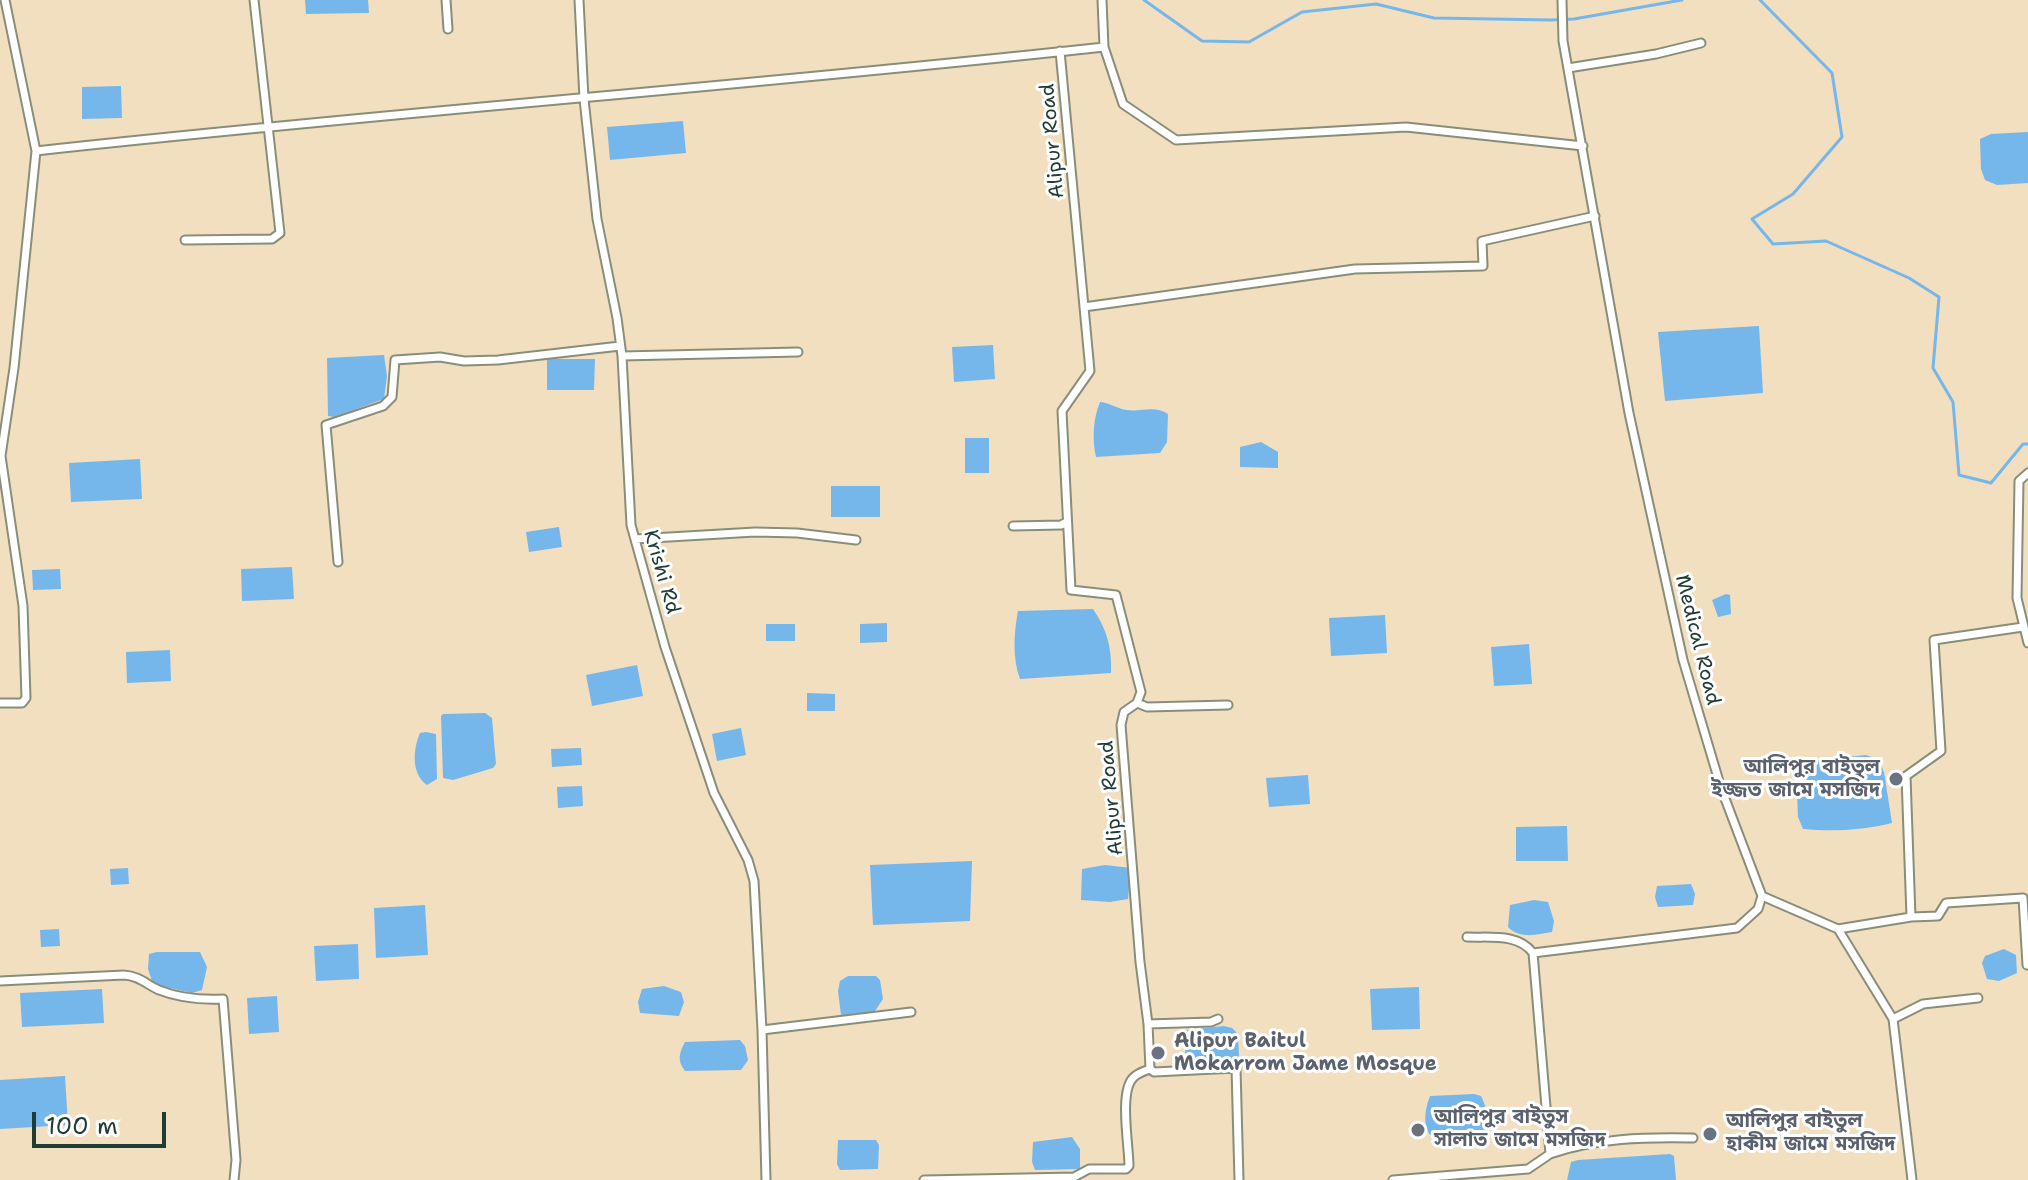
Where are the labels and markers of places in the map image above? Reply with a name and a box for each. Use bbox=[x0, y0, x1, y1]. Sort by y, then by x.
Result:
place label: আলিপুর বাইতুল ইজ্জত জামে মসজিদ bbox=[1711, 756, 1880, 803]
marker: আলিপুর বাইতুল ইজ্জত জামে মসজিদ bbox=[1887, 770, 1905, 788]
place label: Alipur Baitul Mokarrom Jame Mosque bbox=[1174, 1030, 1437, 1077]
marker: Alipur Baitul Mokarrom Jame Mosque bbox=[1149, 1044, 1167, 1062]
place label: আলিপুর বাইতুস সালাত জামে মসজিদ bbox=[1434, 1106, 1606, 1153]
place label: আলিপুর বাইতুল হাকীম জামে মসজিদ bbox=[1726, 1110, 1895, 1157]
marker: আলিপুর বাইতুস সালাত জামে মসজিদ bbox=[1409, 1121, 1427, 1139]
marker: আলিপুর বাইতুল হাকীম জামে মসজিদ bbox=[1701, 1125, 1719, 1143]

